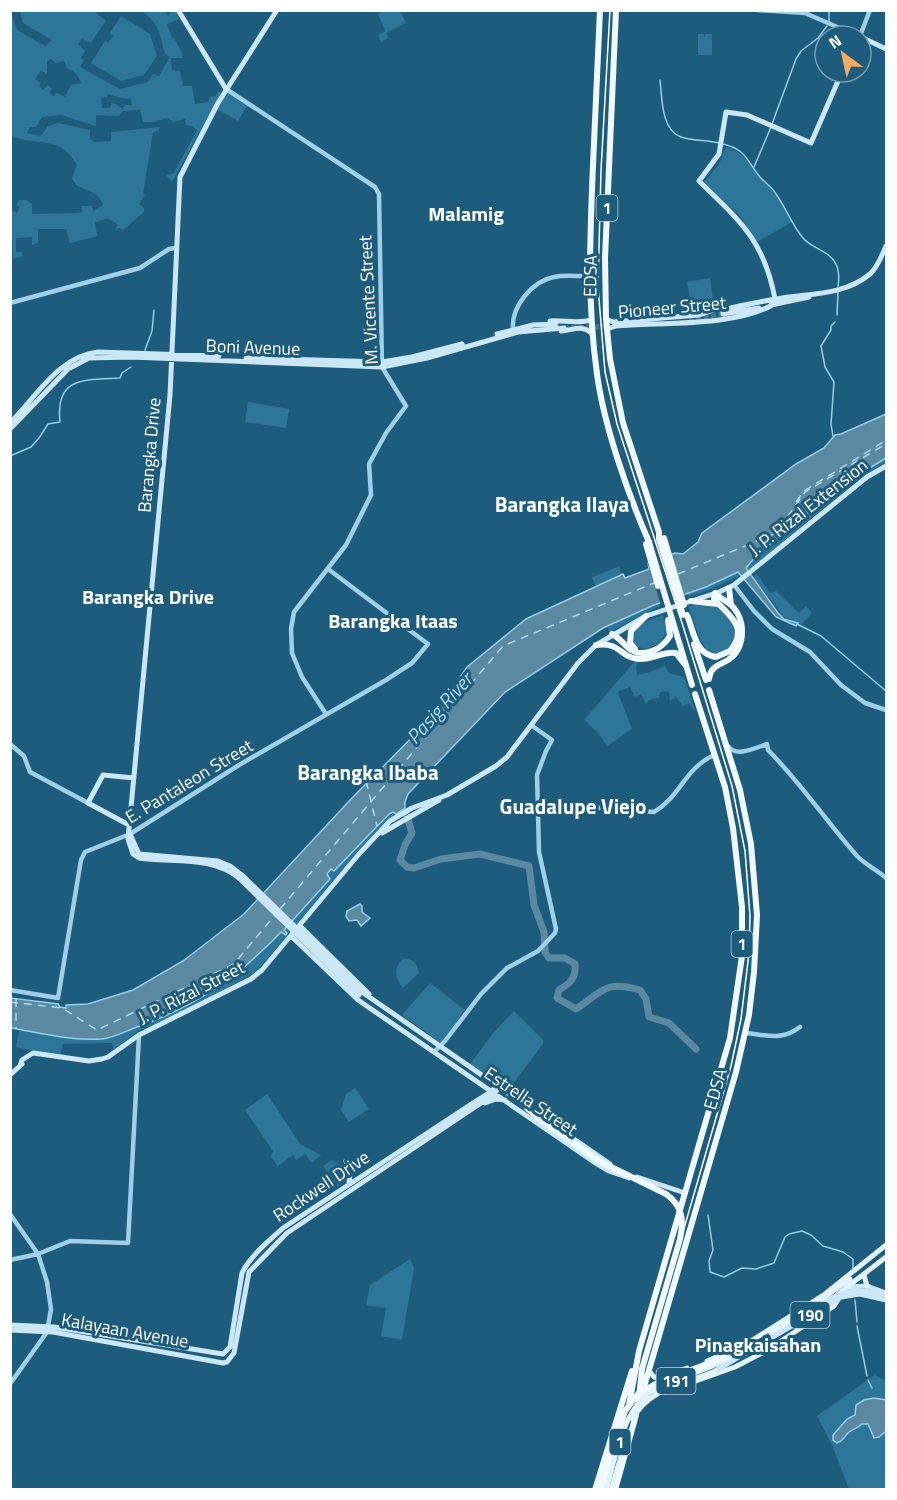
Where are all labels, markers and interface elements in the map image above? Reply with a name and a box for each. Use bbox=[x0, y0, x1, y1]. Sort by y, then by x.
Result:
north arrow bbox=[813, 24, 873, 84]
text: N bbox=[824, 28, 846, 55]
road number: 1 bbox=[596, 195, 618, 221]
district label: Malamig bbox=[428, 198, 504, 229]
street label: M. Vicente Street bbox=[351, 234, 385, 365]
street label: EDSA bbox=[576, 255, 604, 297]
street label: Pioneer Street bbox=[617, 289, 728, 325]
street label: Boni Avenue bbox=[205, 332, 301, 362]
street label: Barangka Drive bbox=[131, 396, 167, 514]
street label: J. P. Rizal Extension bbox=[743, 452, 873, 562]
district label: Barangka Ilaya bbox=[495, 488, 629, 520]
district label: Barangka Drive bbox=[82, 581, 214, 612]
district label: Barangka Itaas bbox=[328, 605, 458, 636]
water label: Pasig River bbox=[398, 663, 481, 751]
street label: E. Pantaleon Street bbox=[120, 732, 259, 830]
district label: Barangka Ibaba bbox=[297, 756, 439, 788]
district label: Guadalupe Viejo bbox=[500, 790, 646, 822]
road number: 1 bbox=[732, 931, 752, 957]
street label: J. P. Rizal Street bbox=[133, 953, 250, 1031]
street label: Estrella Street bbox=[479, 1060, 584, 1143]
street label: EDSA bbox=[696, 1065, 734, 1113]
street label: Rockwell Drive bbox=[267, 1144, 375, 1228]
road number: 190 bbox=[790, 1302, 830, 1328]
street label: Kalayaan Avenue bbox=[59, 1306, 191, 1354]
district label: Pinagkaisahan bbox=[695, 1329, 821, 1360]
road number: 191 bbox=[656, 1368, 696, 1394]
road number: 1 bbox=[610, 1429, 630, 1455]

